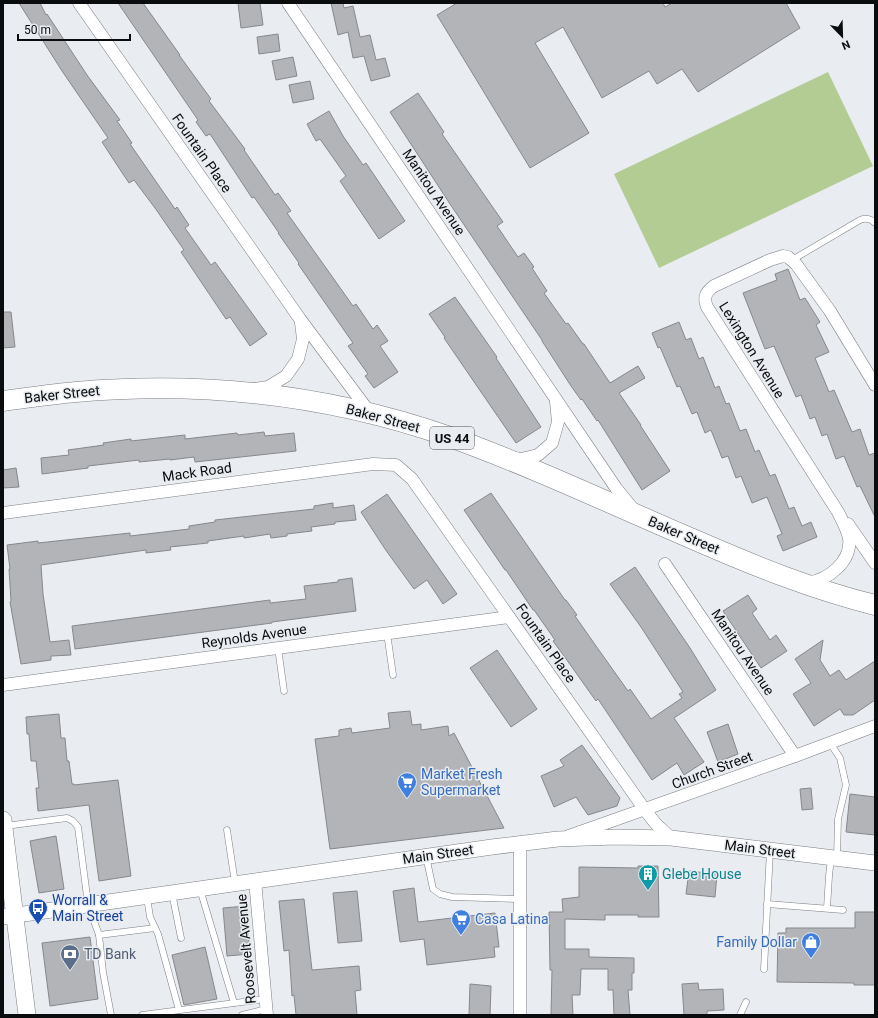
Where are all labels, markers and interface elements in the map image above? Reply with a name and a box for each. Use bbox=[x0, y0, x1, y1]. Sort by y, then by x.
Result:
scale bar bbox=[18, 16, 130, 42]
north arrow bbox=[822, 16, 862, 56]
text: 50 m bbox=[24, 23, 51, 37]
text: N bbox=[839, 37, 852, 52]
street label: Fountain Place bbox=[169, 111, 235, 195]
street label: Manitou Avenue bbox=[399, 146, 469, 238]
street label: Lexington Avenue bbox=[716, 299, 788, 401]
street label: Baker Street bbox=[23, 382, 101, 406]
street label: Baker Street bbox=[344, 400, 422, 436]
road number: US 44 bbox=[430, 427, 474, 449]
street label: Mack Road bbox=[161, 459, 233, 485]
street label: Baker Street bbox=[646, 513, 722, 557]
street label: Fountain Place bbox=[513, 601, 579, 685]
street label: Manitou Avenue bbox=[708, 606, 778, 698]
street label: Reynolds Avenue bbox=[200, 621, 308, 651]
street label: Church Street bbox=[670, 748, 755, 792]
place label: Market Fresh Supermarket bbox=[421, 766, 503, 798]
supermarket icon: Market Fresh Supermarket bbox=[396, 771, 418, 799]
street label: Main Street bbox=[724, 837, 797, 861]
street label: Main Street bbox=[402, 841, 475, 867]
building icon: Glebe House bbox=[637, 863, 659, 891]
place label: Glebe House bbox=[662, 866, 741, 882]
place label: Worrall & Main Street bbox=[52, 892, 124, 924]
street label: Roosevelt Avenue bbox=[233, 893, 259, 1005]
bus stop icon: Worrall & Main Street bbox=[27, 897, 49, 925]
supermarket icon: Casa Latina bbox=[450, 908, 472, 936]
place label: Casa Latina bbox=[475, 911, 549, 927]
shop icon: Family Dollar bbox=[800, 931, 822, 959]
place label: Family Dollar bbox=[716, 934, 797, 950]
bank icon: TD Bank bbox=[59, 943, 81, 971]
place label: TD Bank bbox=[84, 946, 137, 962]

